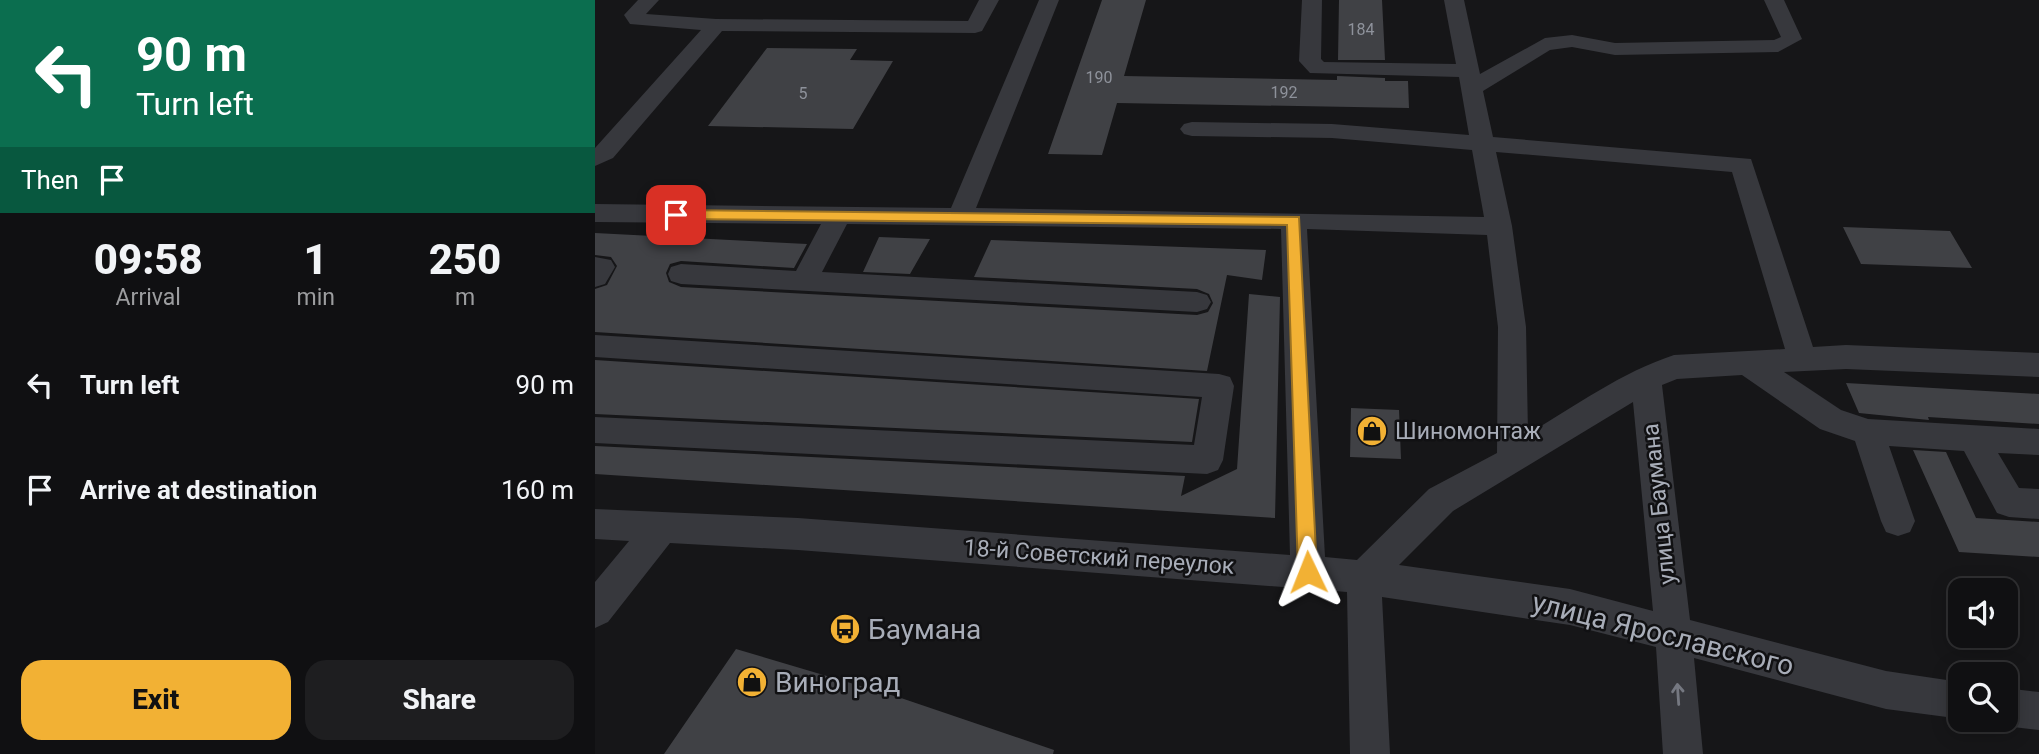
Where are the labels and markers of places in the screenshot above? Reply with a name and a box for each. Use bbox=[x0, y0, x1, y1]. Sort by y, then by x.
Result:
pin bbox=[646, 185, 706, 245]
shop icon: Шиномонтаж bbox=[1355, 414, 1389, 448]
place label: Шиномонтаж bbox=[1395, 418, 1541, 445]
bus stop icon: Баумана bbox=[828, 612, 862, 646]
place label: Баумана bbox=[868, 613, 981, 646]
shop icon: Виноград bbox=[735, 665, 769, 699]
place label: Виноград bbox=[775, 666, 900, 699]

